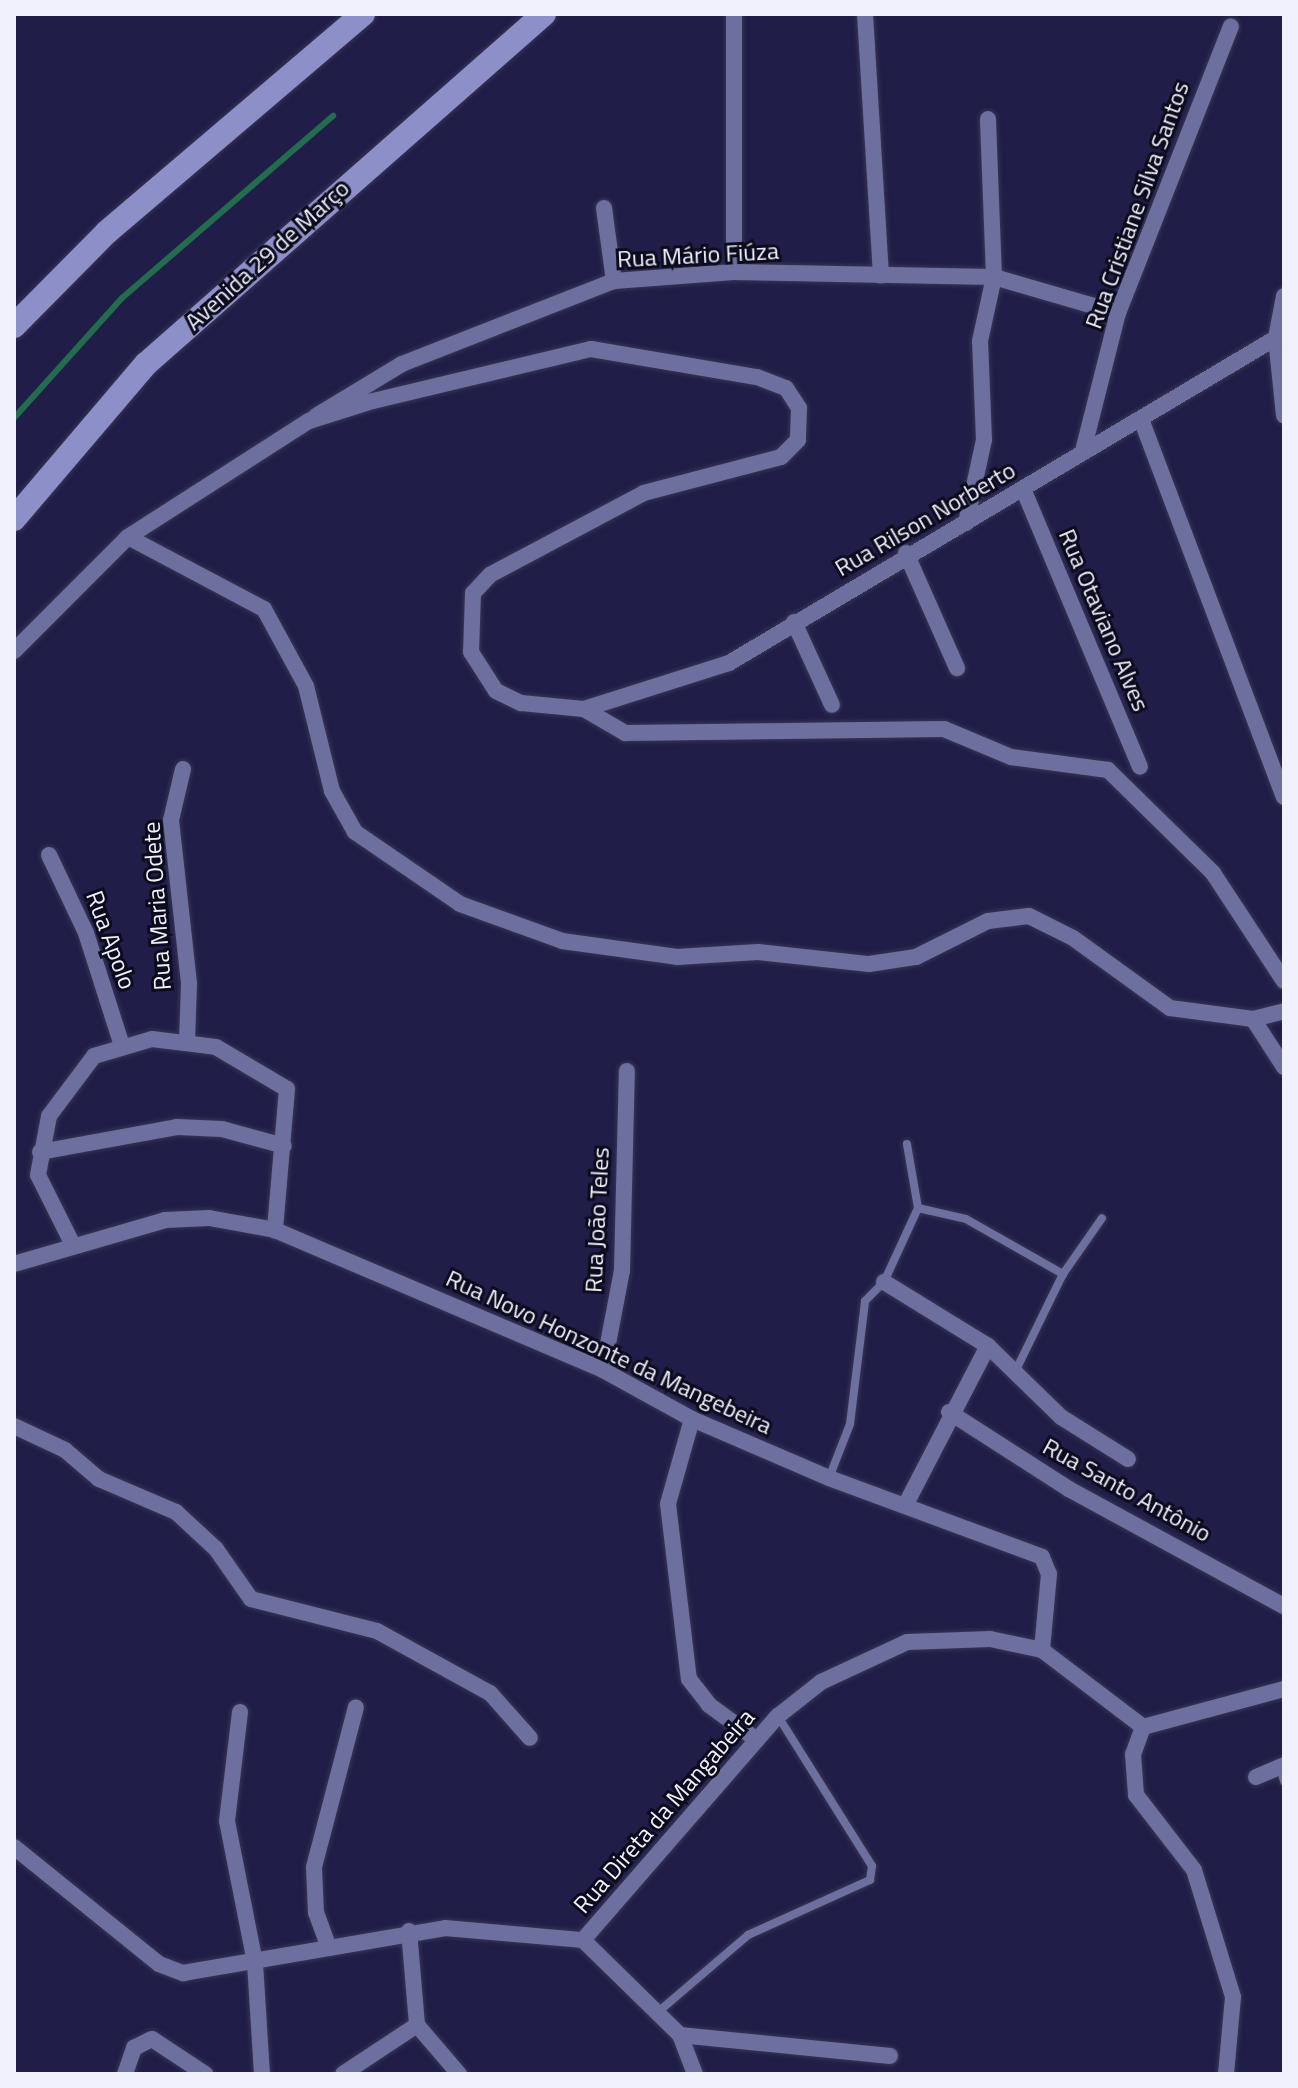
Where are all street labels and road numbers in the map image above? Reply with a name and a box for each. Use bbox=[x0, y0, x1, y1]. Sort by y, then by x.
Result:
street label: Rua Cristiane Silva Santos bbox=[1079, 77, 1195, 333]
street label: Avenida 29 de Março bbox=[179, 174, 355, 336]
street label: Rua Mário Fiúza bbox=[616, 236, 780, 274]
street label: Rua Rilson Norberto bbox=[830, 456, 1020, 582]
street label: Rua Otaviano Alves bbox=[1053, 525, 1155, 715]
street label: Rua Maria Odete bbox=[137, 821, 177, 991]
street label: Rua Apolo bbox=[80, 887, 142, 993]
street label: Rua João Teles bbox=[579, 1147, 615, 1293]
street label: Rua Novo Honzonte da Mangebeira bbox=[441, 1264, 777, 1440]
street label: Rua Santo Antônio bbox=[1038, 1432, 1216, 1548]
street label: Rua Direta da Mangabeira bbox=[567, 1703, 761, 1919]

